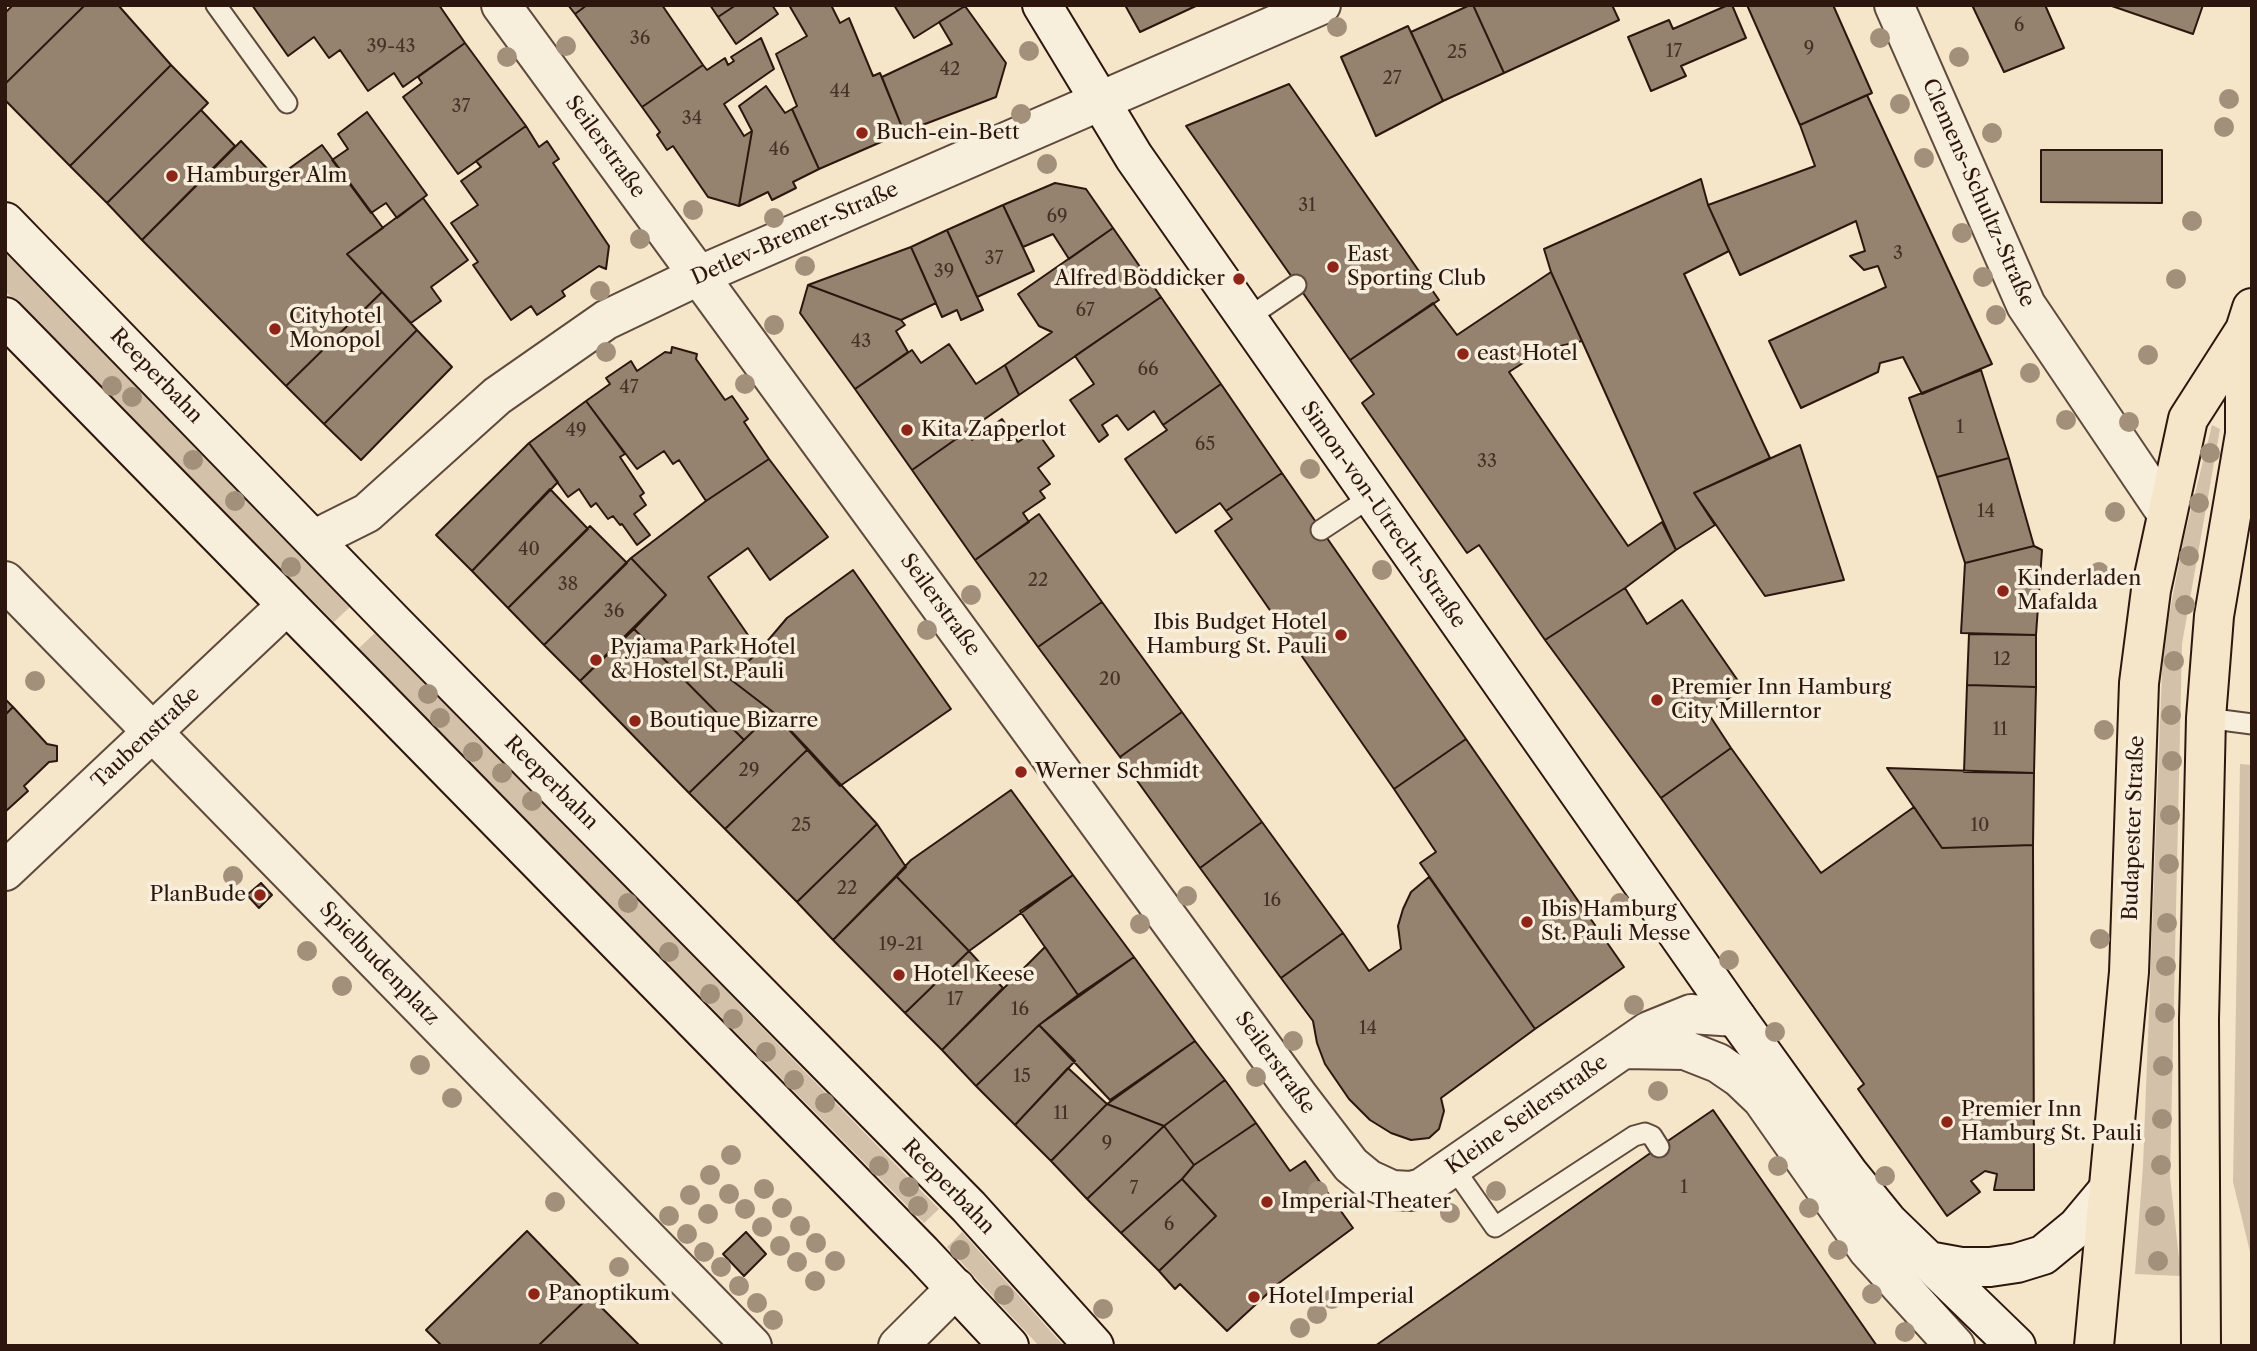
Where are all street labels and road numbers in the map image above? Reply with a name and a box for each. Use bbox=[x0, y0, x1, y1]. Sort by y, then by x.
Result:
street label: Clemens-Schultz-Straße bbox=[1916, 75, 2040, 311]
street label: Seilerstraße bbox=[559, 91, 651, 203]
street label: Detlev-Bremer-Straße bbox=[688, 177, 902, 291]
street label: Reeperbahn bbox=[104, 323, 208, 429]
street label: Simon-von-Utrecht-Straße bbox=[1295, 397, 1471, 633]
street label: Seilerstraße bbox=[894, 549, 986, 661]
street label: Taubenstraße bbox=[87, 682, 205, 794]
street label: Reeperbahn bbox=[499, 731, 603, 835]
street label: Budapester Straße bbox=[2118, 735, 2150, 921]
street label: Spielbudenplatz bbox=[314, 897, 444, 1031]
street label: Seilerstraße bbox=[1229, 1007, 1321, 1119]
street label: Kleine Seilerstraße bbox=[1441, 1050, 1613, 1180]
street label: Reeperbahn bbox=[896, 1134, 1000, 1240]

